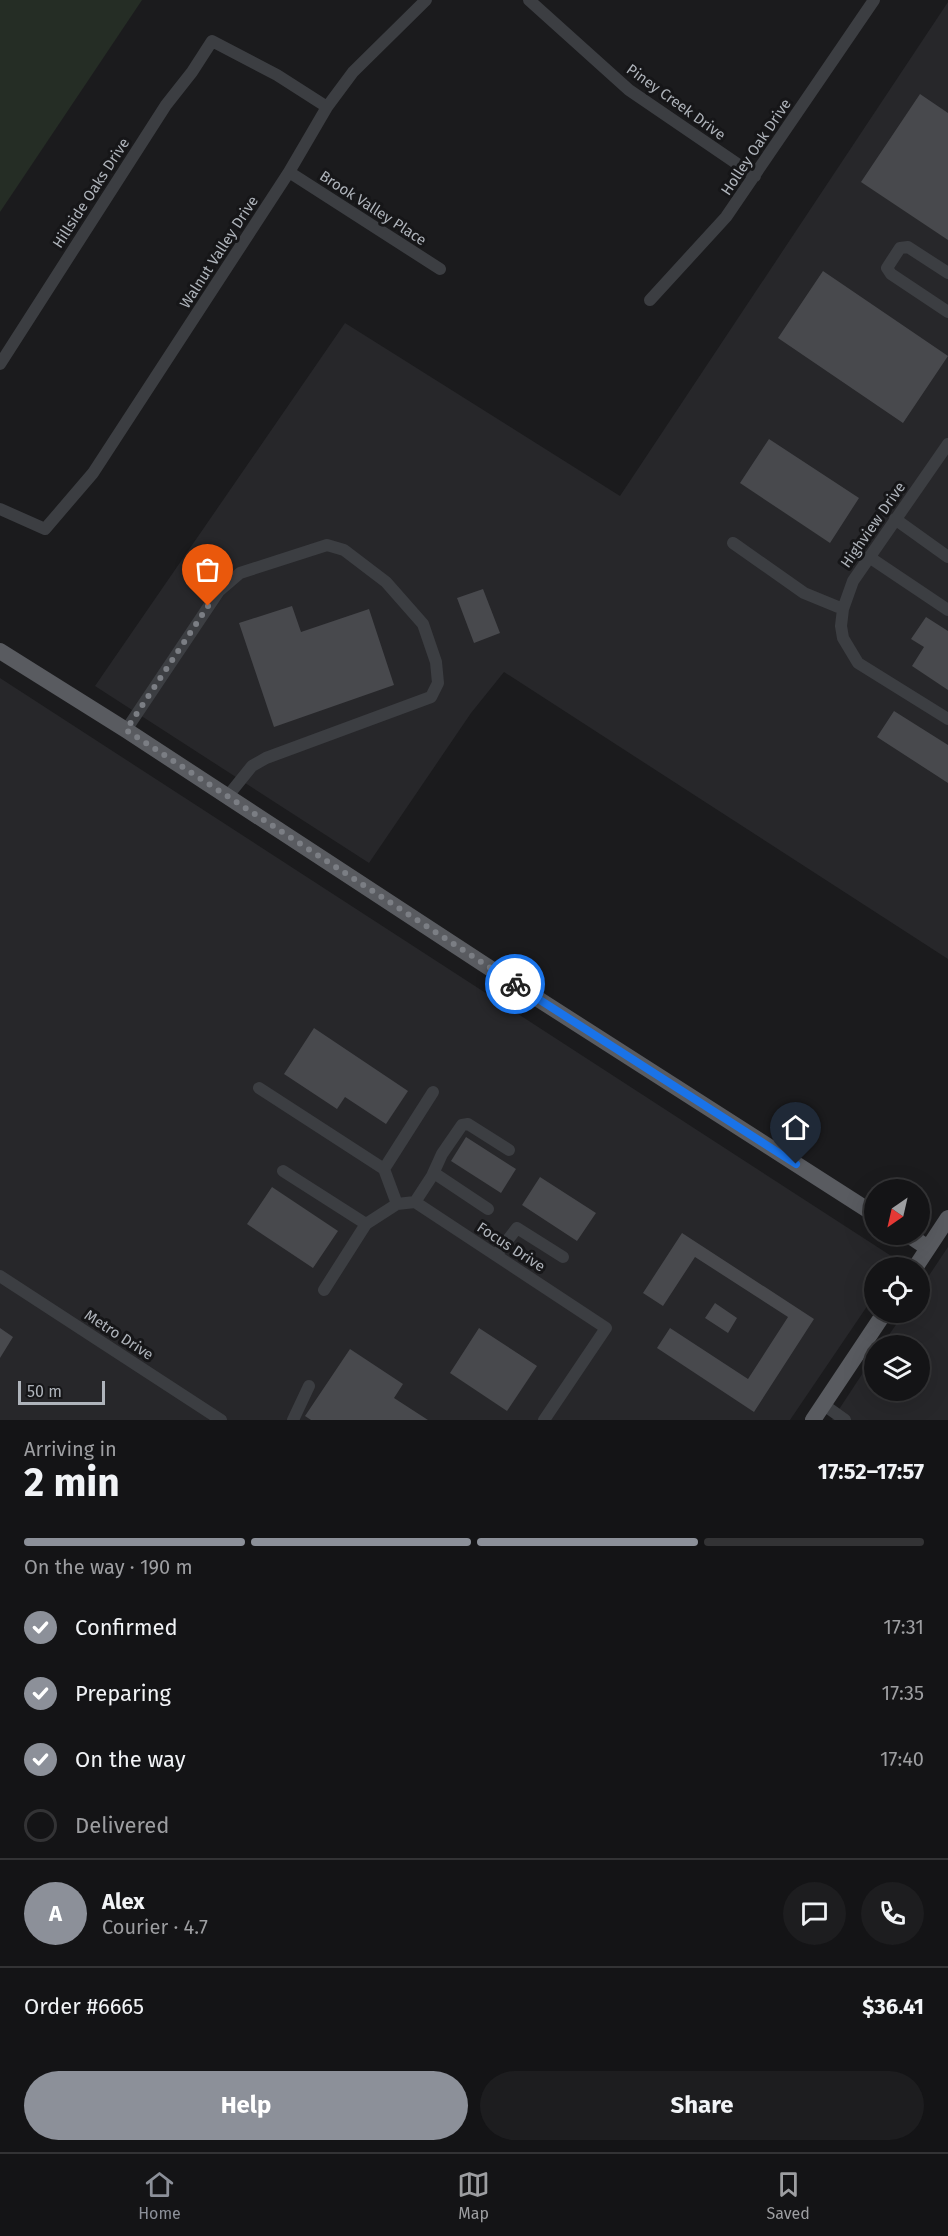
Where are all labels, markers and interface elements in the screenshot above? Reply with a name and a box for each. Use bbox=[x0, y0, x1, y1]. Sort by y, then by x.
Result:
street label: Piney Creek Drive bbox=[623, 60, 729, 144]
street label: Holley Oak Drive bbox=[717, 95, 795, 199]
street label: Hillside Oaks Drive bbox=[49, 135, 133, 251]
street label: Brook Valley Place bbox=[316, 167, 430, 249]
street label: Walnut Valley Drive bbox=[176, 192, 262, 312]
street label: Highview Drive bbox=[837, 479, 909, 571]
pin bbox=[182, 544, 233, 606]
icon: bag bbox=[191, 553, 224, 586]
courier bbox=[485, 954, 545, 1014]
icon: bike bbox=[499, 968, 532, 1001]
pin bbox=[770, 1102, 821, 1164]
icon: home bbox=[779, 1111, 812, 1144]
north arrow bbox=[864, 1179, 930, 1245]
map controls bbox=[864, 1179, 930, 1401]
street label: Focus Drive bbox=[474, 1218, 548, 1276]
button: locate bbox=[864, 1257, 930, 1323]
street label: Metro Drive bbox=[81, 1306, 157, 1364]
button: layers bbox=[864, 1335, 930, 1401]
scale bar bbox=[18, 1378, 105, 1406]
text: 50 m bbox=[27, 1382, 62, 1401]
text: Arriving in bbox=[24, 1437, 117, 1461]
text: 17:52–17:57 bbox=[818, 1458, 924, 1485]
text: 2 min bbox=[24, 1460, 120, 1506]
text: On the way · 190 m bbox=[24, 1555, 193, 1579]
icon: check bbox=[24, 1611, 57, 1644]
text: Confirmed bbox=[75, 1614, 178, 1641]
text: 17:31 bbox=[883, 1615, 924, 1639]
icon: check bbox=[24, 1677, 57, 1710]
text: Preparing bbox=[75, 1680, 171, 1707]
text: 17:35 bbox=[881, 1681, 924, 1705]
icon: check bbox=[24, 1743, 57, 1776]
text: On the way bbox=[75, 1746, 186, 1773]
text: 17:40 bbox=[880, 1747, 924, 1771]
text: Delivered bbox=[75, 1812, 170, 1839]
button: chat bbox=[783, 1882, 846, 1945]
button: phone bbox=[861, 1882, 924, 1945]
text: Alex bbox=[102, 1888, 145, 1915]
text: A bbox=[49, 1900, 62, 1927]
text: Courier · 4.7 bbox=[102, 1915, 208, 1939]
text: Order #6665 bbox=[24, 1993, 144, 2020]
text: $36.41 bbox=[862, 1993, 924, 2020]
button: Help bbox=[24, 2071, 468, 2140]
button: Share bbox=[480, 2071, 924, 2140]
tab: Home bbox=[138, 2168, 181, 2223]
tab: Map bbox=[457, 2168, 490, 2223]
tab: Saved bbox=[767, 2168, 810, 2223]

